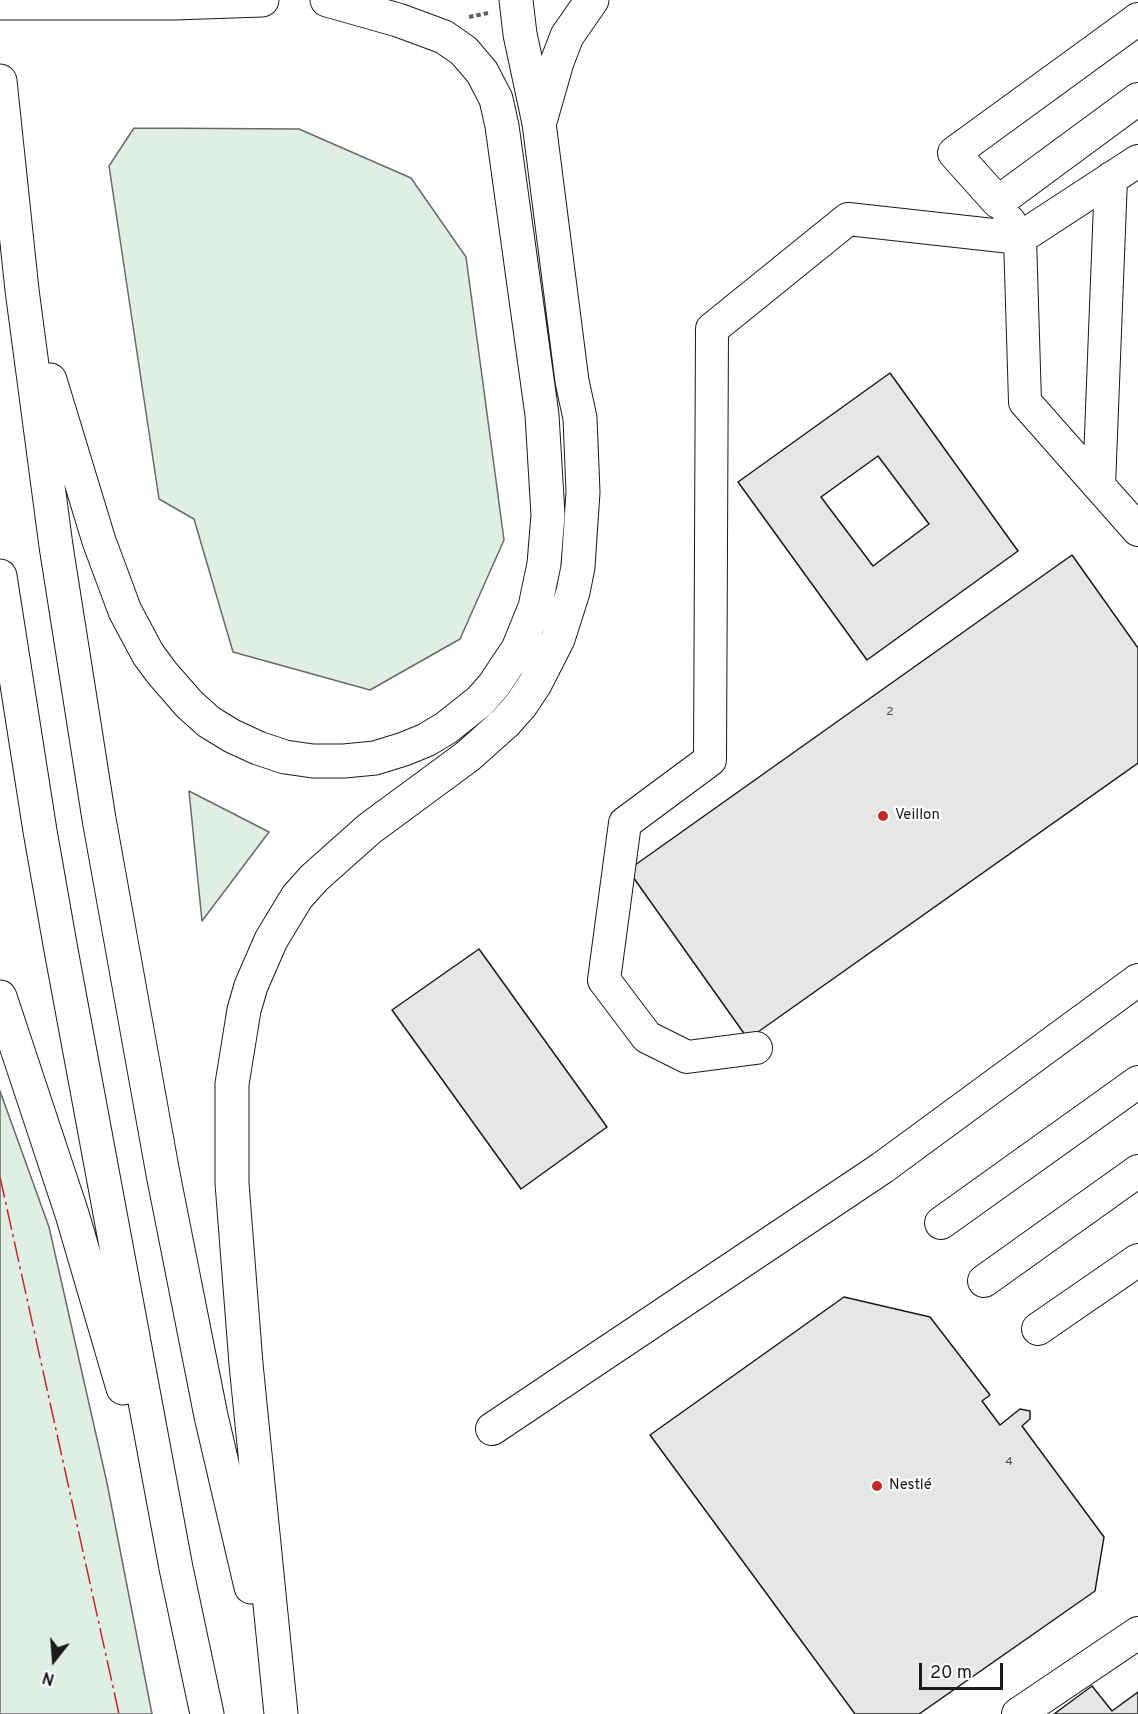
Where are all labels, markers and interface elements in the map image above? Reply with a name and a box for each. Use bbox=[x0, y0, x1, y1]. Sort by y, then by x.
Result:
house number: 2 bbox=[886, 706, 894, 720]
place label: Veillon bbox=[895, 807, 940, 825]
marker: Veillon bbox=[876, 809, 890, 823]
house number: 4 bbox=[1005, 1456, 1013, 1470]
place label: Nestlé bbox=[889, 1477, 932, 1495]
marker: Nestlé bbox=[870, 1479, 884, 1493]
north arrow bbox=[24, 1630, 84, 1690]
scale bar bbox=[922, 1651, 1006, 1689]
text: 20 m bbox=[930, 1662, 972, 1685]
text: N bbox=[40, 1666, 57, 1688]

